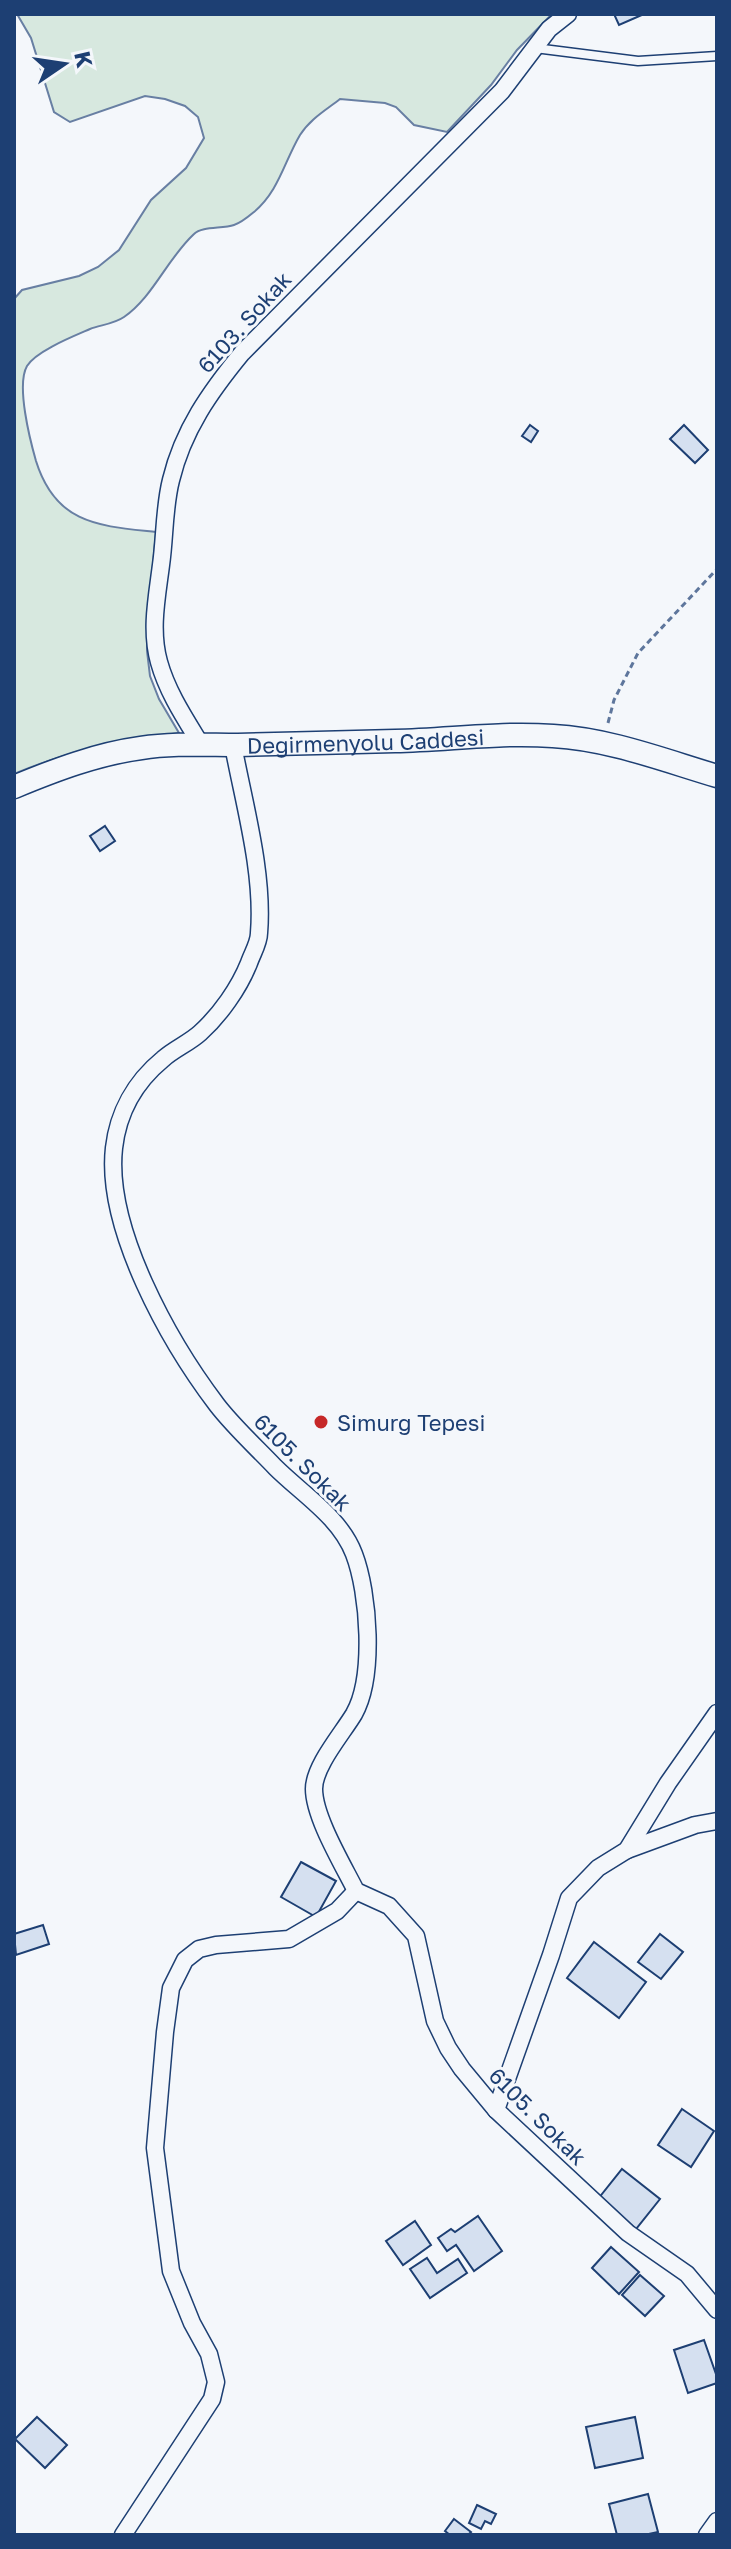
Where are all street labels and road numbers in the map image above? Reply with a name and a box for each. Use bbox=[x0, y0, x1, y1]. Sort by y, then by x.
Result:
street label: 6103. Sokak bbox=[191, 266, 297, 378]
street label: Değirmenyolu Caddesi bbox=[247, 723, 485, 758]
street label: 6105. Sokak bbox=[249, 1408, 357, 1516]
street label: 6105. Sokak bbox=[484, 2062, 592, 2170]

